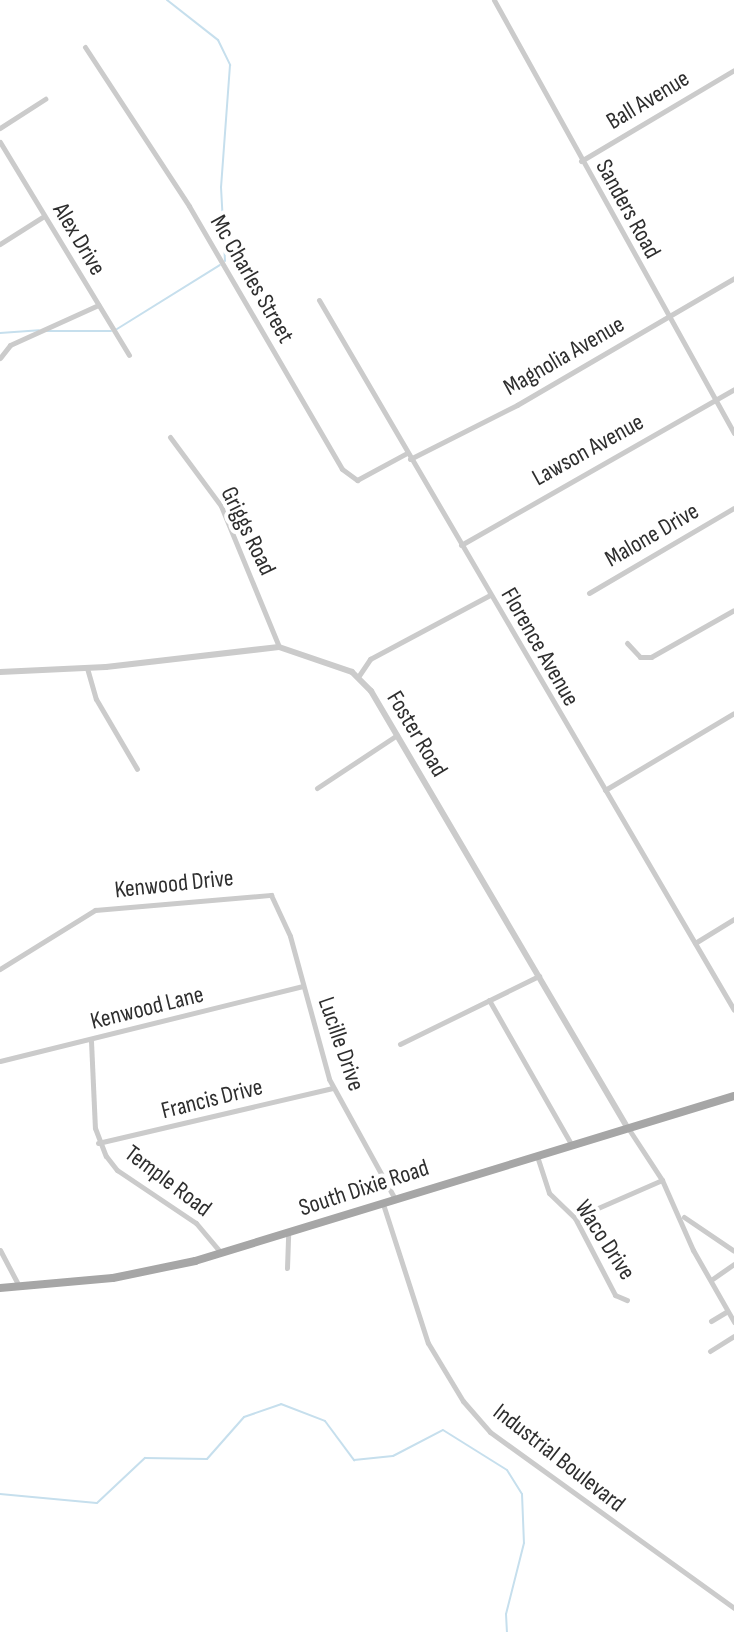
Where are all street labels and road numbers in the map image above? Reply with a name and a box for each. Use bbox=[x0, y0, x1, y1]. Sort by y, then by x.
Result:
street label: Ball Avenue bbox=[601, 64, 695, 136]
street label: Sanders Road bbox=[589, 155, 667, 263]
street label: Alex Drive bbox=[46, 198, 112, 280]
street label: Mc Charles Street bbox=[204, 210, 300, 348]
street label: Magnolia Avenue bbox=[499, 310, 629, 402]
street label: Lawson Avenue bbox=[527, 408, 649, 492]
street label: Griggs Road bbox=[214, 482, 282, 580]
street label: Malone Drive bbox=[600, 497, 704, 573]
street label: Florence Avenue bbox=[495, 583, 585, 711]
street label: Foster Road bbox=[380, 686, 454, 782]
street label: Kenwood Drive bbox=[113, 863, 235, 905]
street label: Kenwood Lane bbox=[87, 980, 207, 1036]
street label: Lucille Drive bbox=[312, 993, 370, 1095]
street label: Francis Drive bbox=[158, 1073, 266, 1125]
street label: Temple Road bbox=[119, 1139, 217, 1223]
street label: South Dixie Road bbox=[295, 1153, 433, 1223]
street label: Waco Drive bbox=[569, 1195, 641, 1285]
street label: Industrial Boulevard bbox=[487, 1398, 631, 1518]

